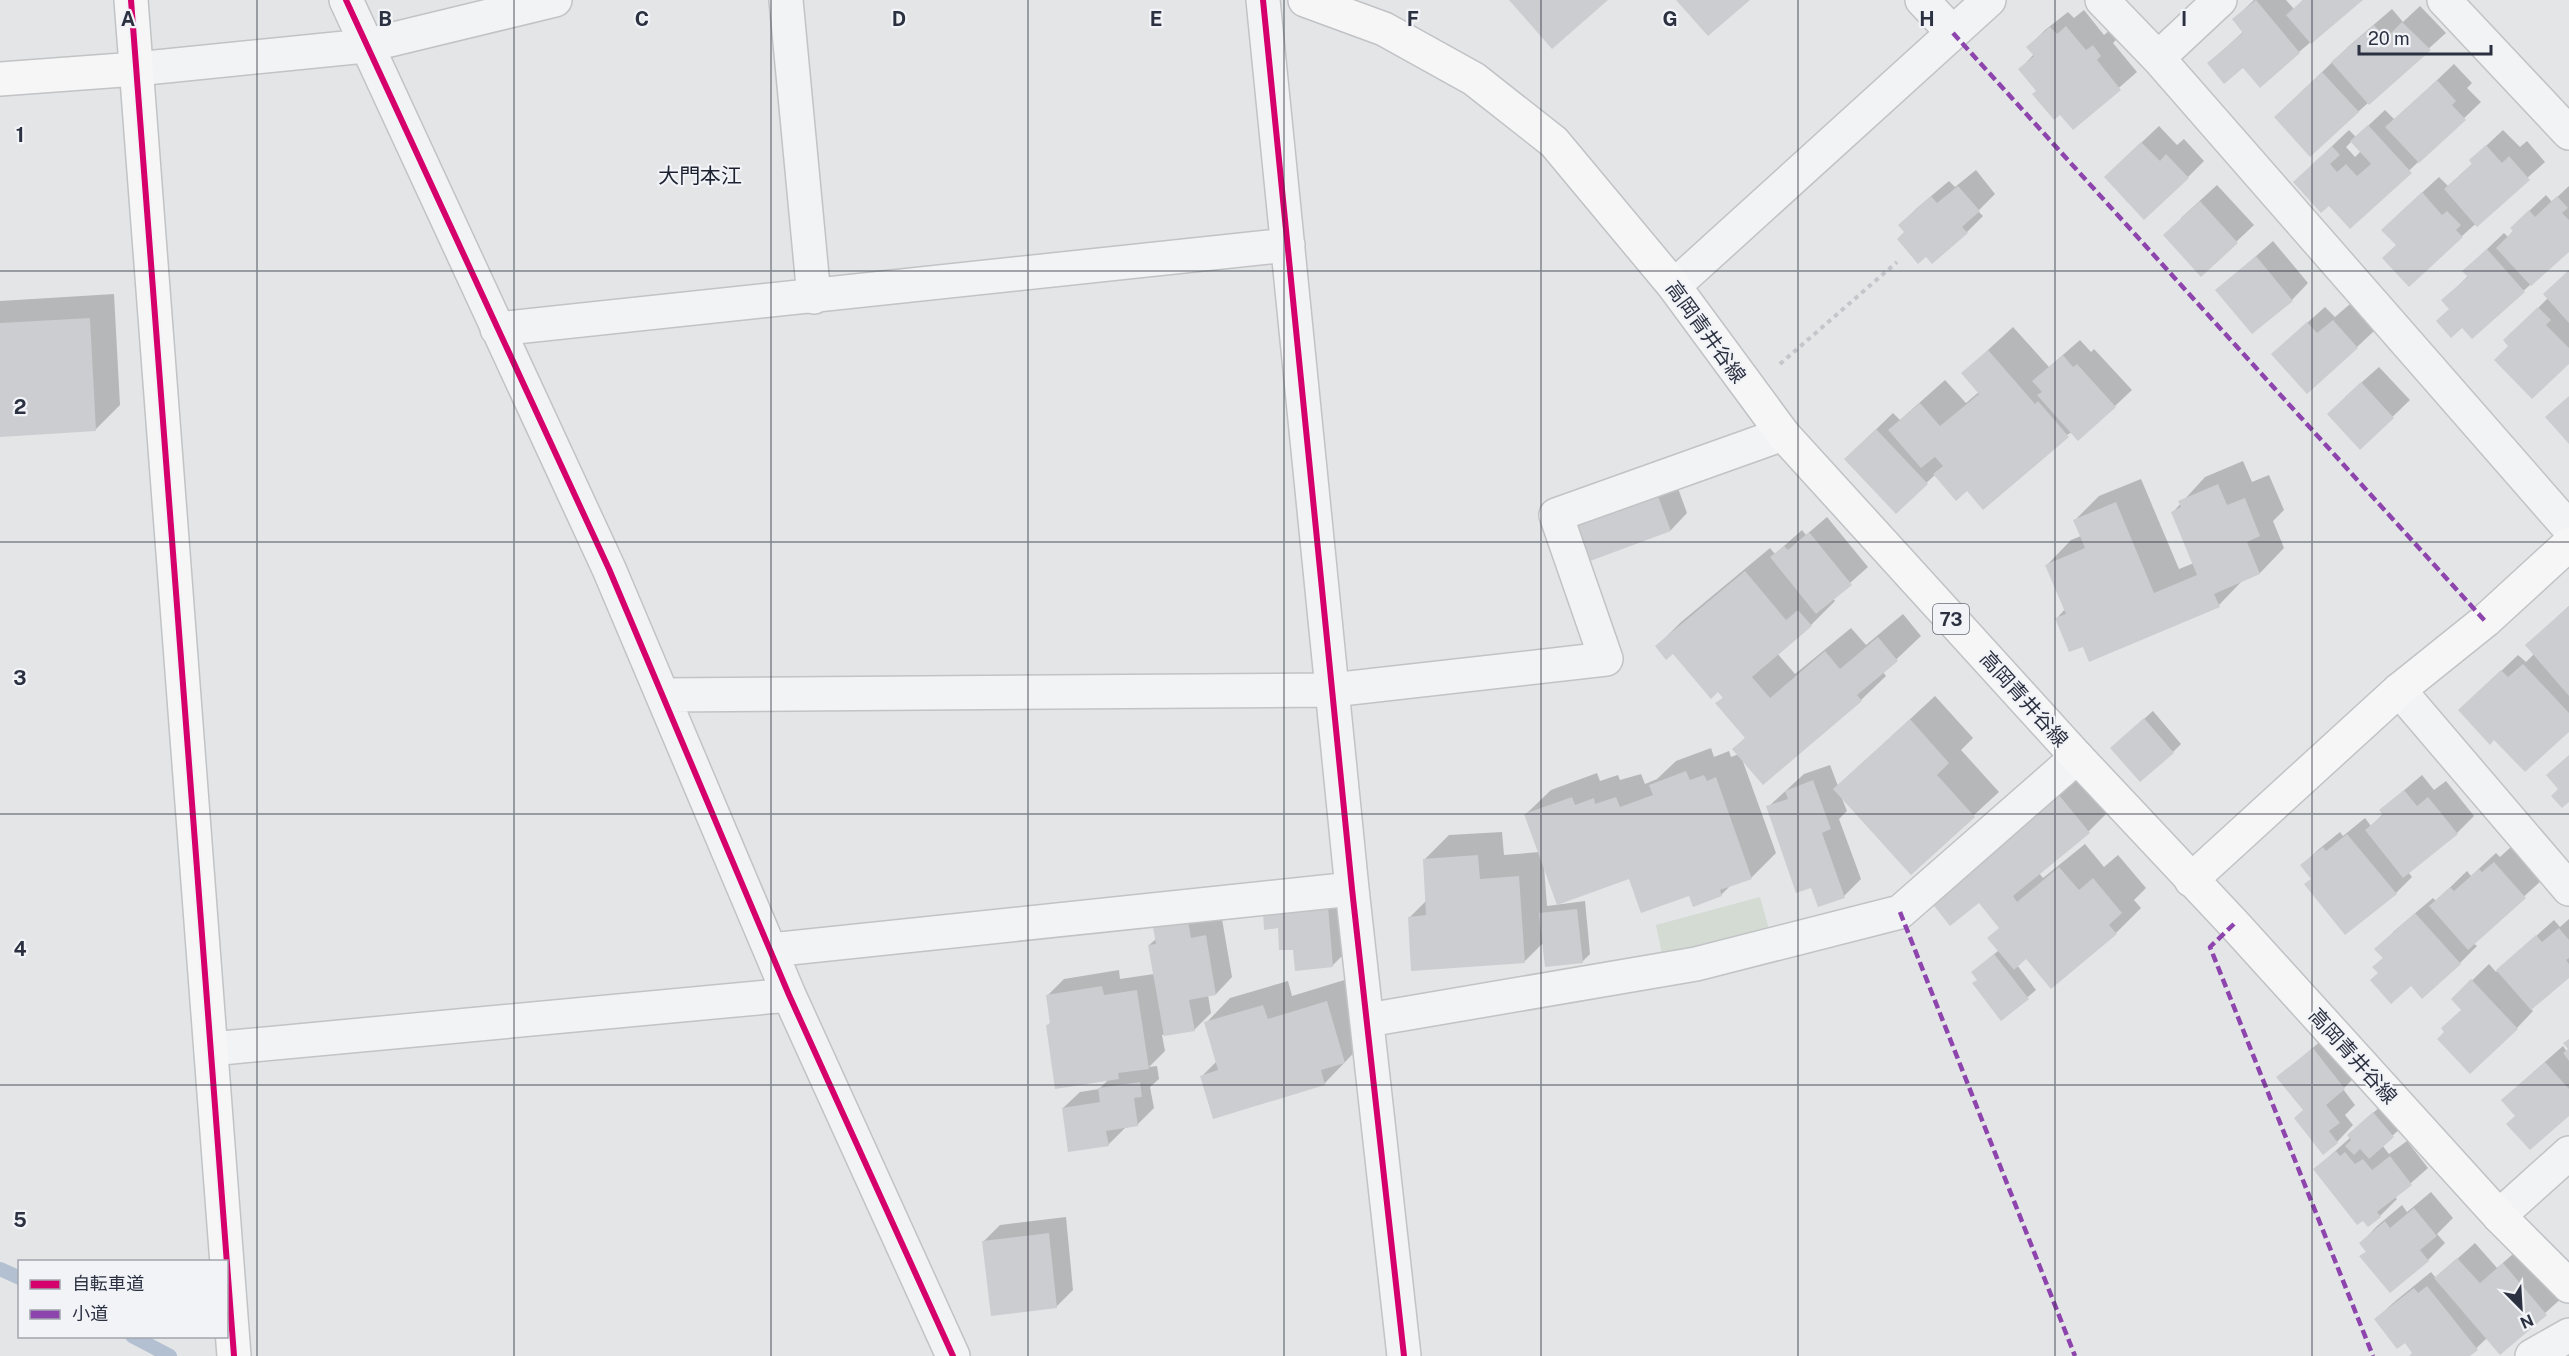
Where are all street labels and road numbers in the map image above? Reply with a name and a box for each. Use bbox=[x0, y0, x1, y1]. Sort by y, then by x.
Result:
street label: 高岡青井谷線 bbox=[1661, 276, 1751, 388]
road number: 73 bbox=[1933, 604, 1969, 634]
street label: 高岡青井谷線 bbox=[1975, 646, 2073, 752]
street label: 高岡青井谷線 bbox=[2304, 1003, 2402, 1109]

